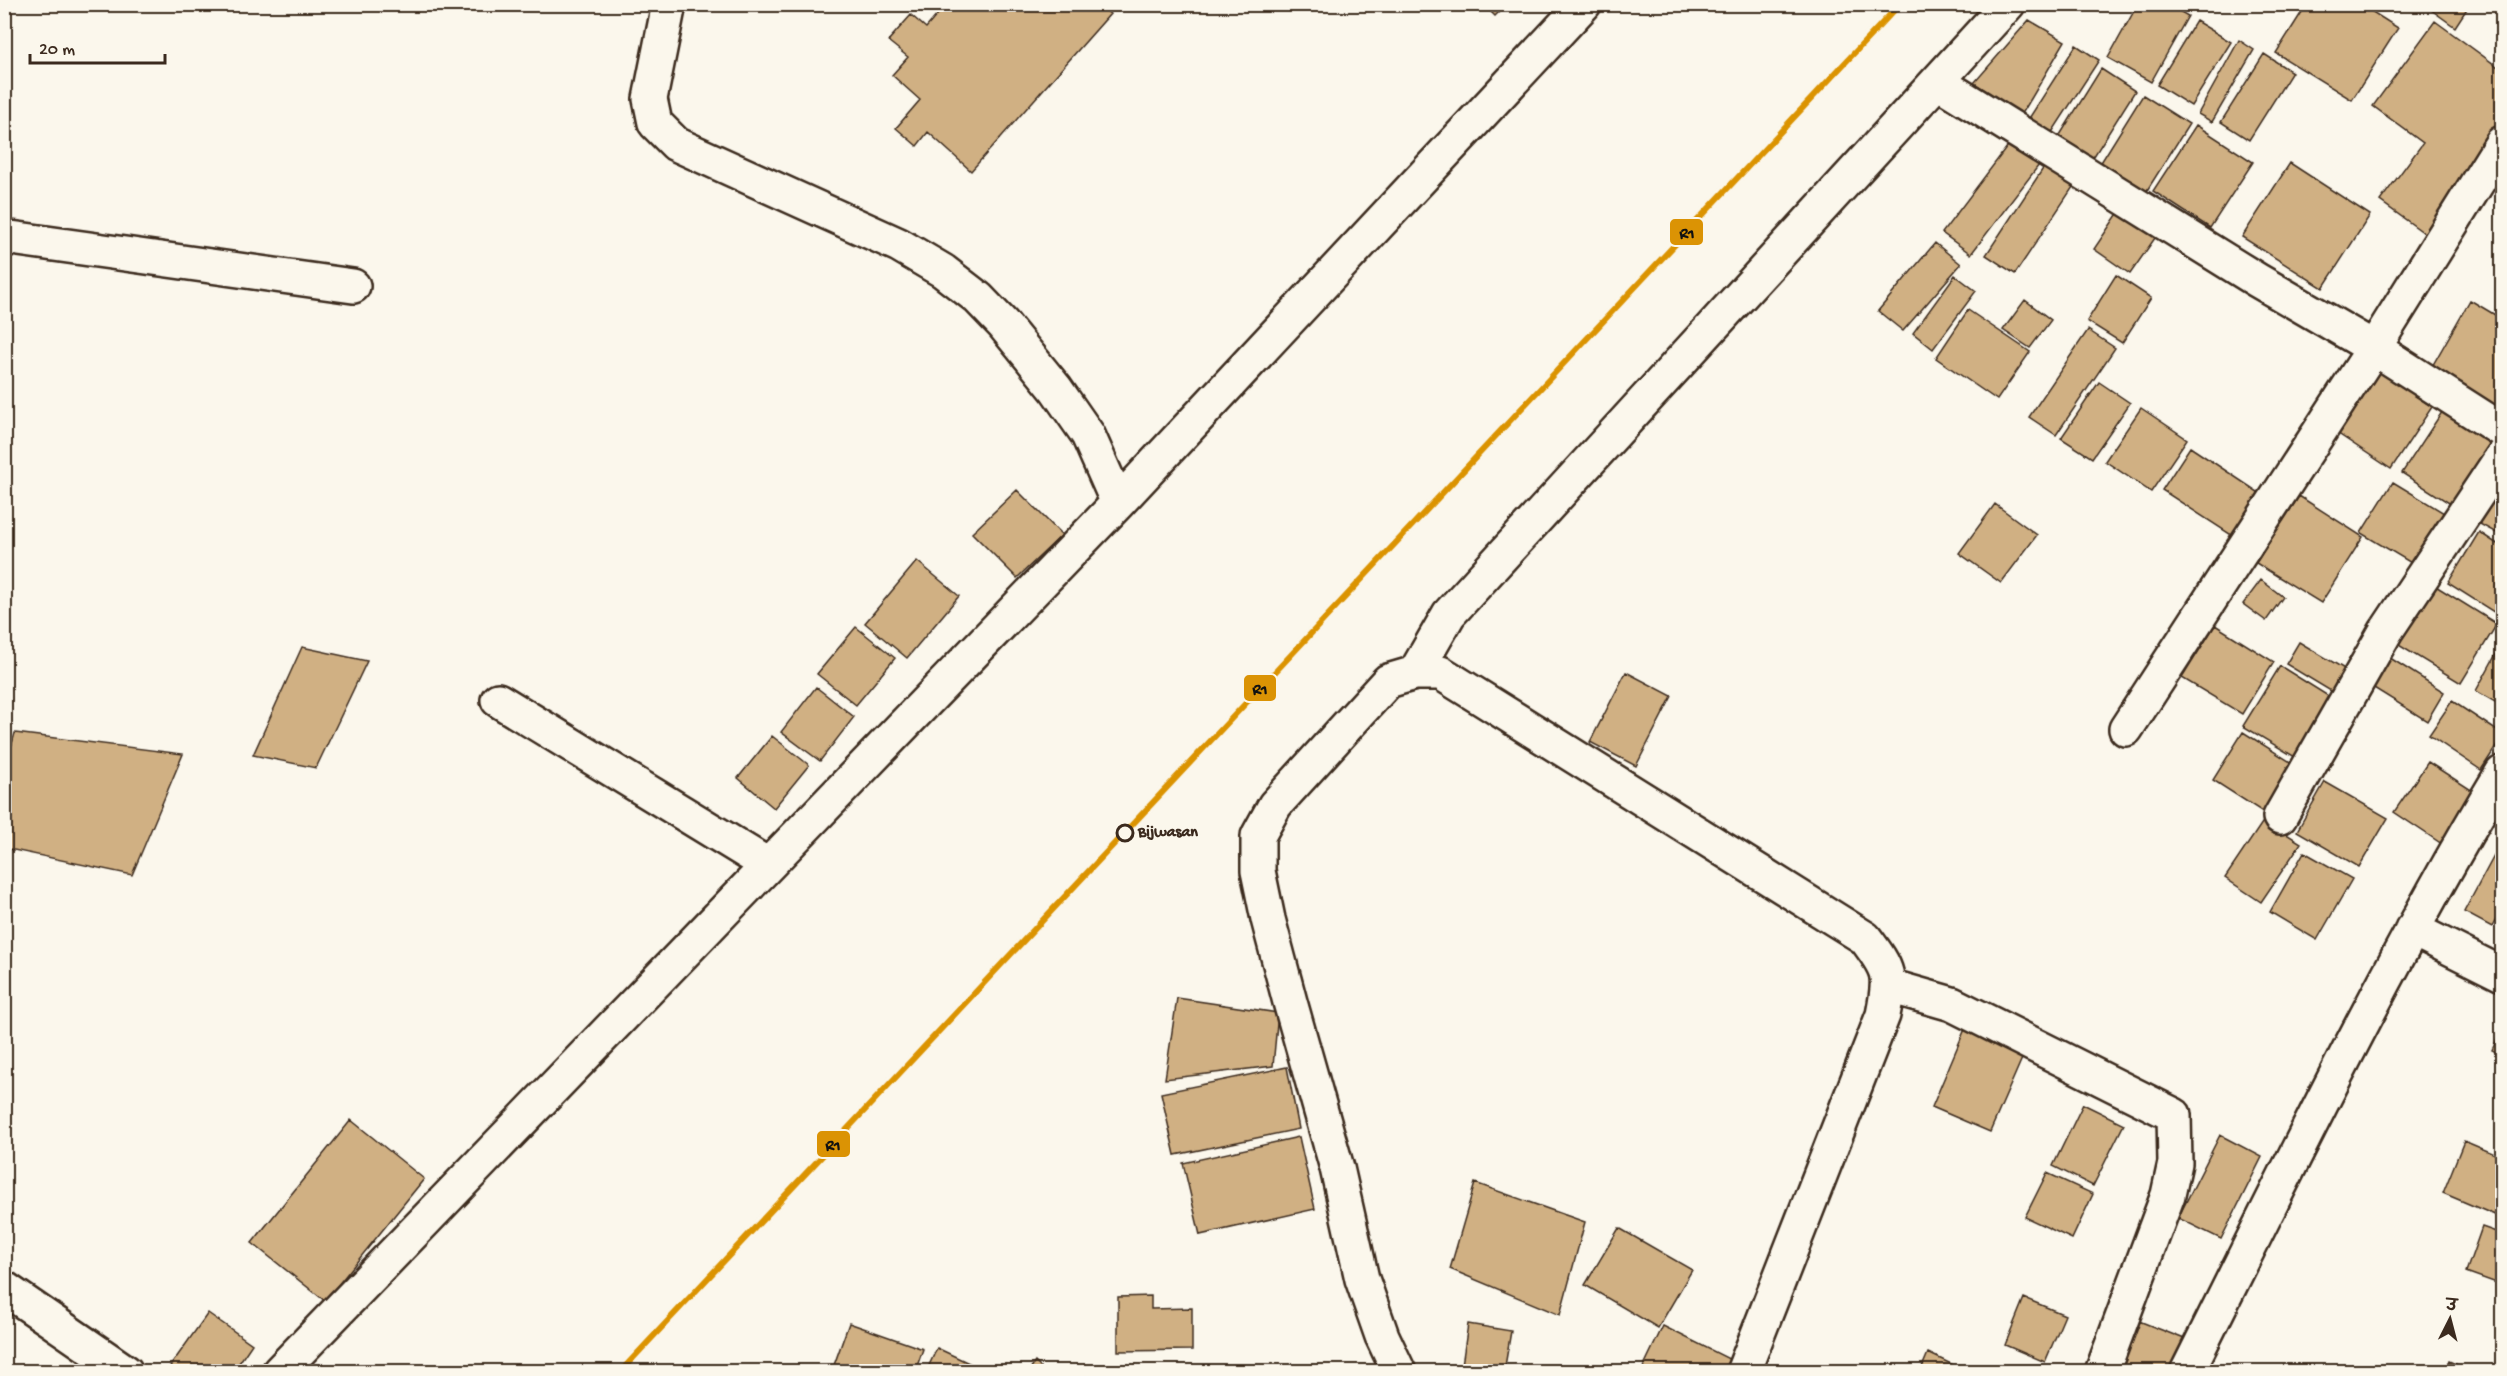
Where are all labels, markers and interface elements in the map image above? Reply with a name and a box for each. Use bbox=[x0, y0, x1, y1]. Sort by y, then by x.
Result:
scale bar bbox=[30, 27, 165, 65]
text: 20 m bbox=[39, 40, 75, 61]
line badge: R1 bbox=[1669, 218, 1704, 246]
text: R1 bbox=[1679, 226, 1694, 245]
line badge: R1 bbox=[1243, 674, 1277, 702]
text: R1 bbox=[1252, 682, 1267, 701]
marker: Bijwasan bbox=[1116, 824, 1134, 842]
place label: Bijwasan bbox=[1137, 824, 1198, 843]
line badge: R1 bbox=[816, 1130, 851, 1158]
text: R1 bbox=[825, 1138, 840, 1157]
north arrow bbox=[2420, 1289, 2480, 1349]
text: उ bbox=[2443, 1297, 2459, 1318]

